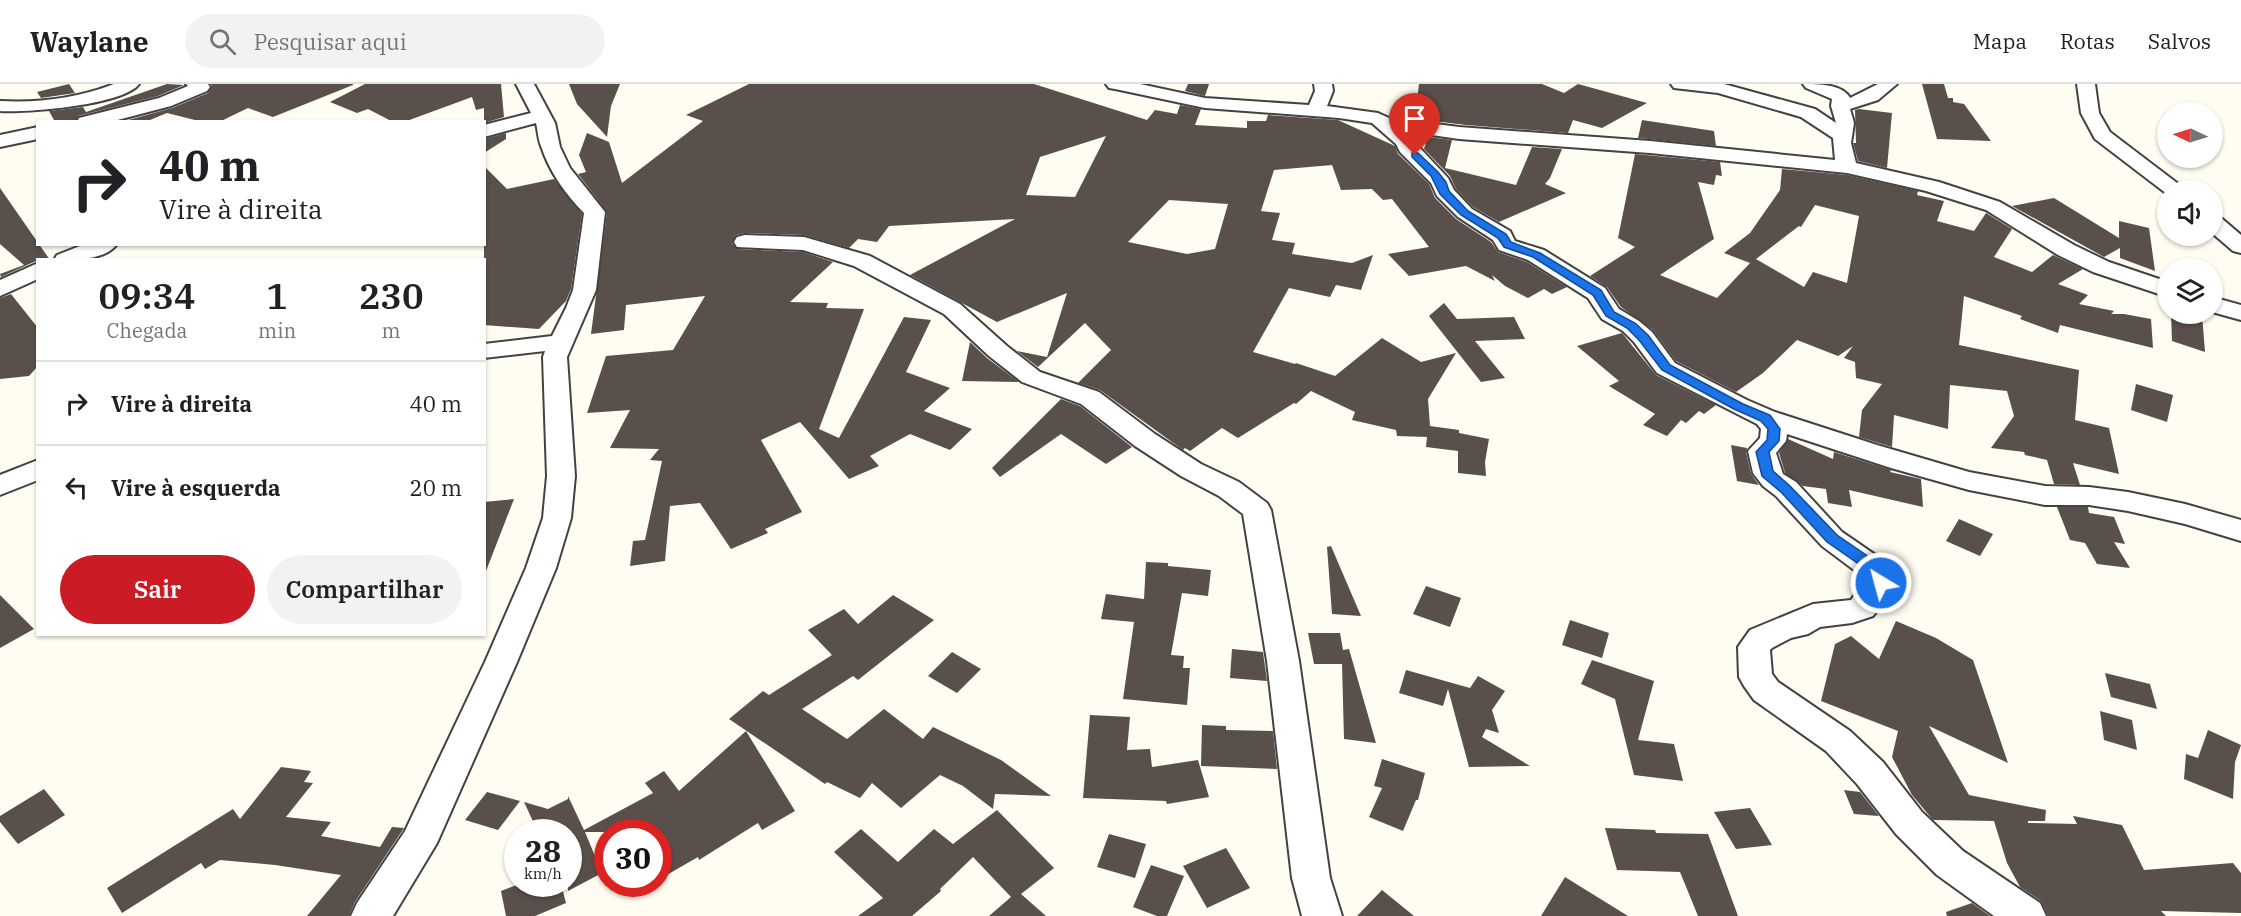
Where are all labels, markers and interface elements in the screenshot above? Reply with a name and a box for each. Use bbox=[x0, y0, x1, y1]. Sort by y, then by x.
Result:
search box bbox=[185, 14, 605, 68]
text: Waylane bbox=[30, 23, 149, 60]
icon: search bbox=[206, 25, 239, 58]
text: Pesquisar aqui bbox=[254, 27, 407, 56]
text: Mapa bbox=[1973, 27, 2027, 55]
text: Rotas bbox=[2060, 27, 2115, 55]
text: Salvos bbox=[2148, 27, 2211, 55]
pin bbox=[1389, 93, 1440, 155]
icon: arrive bbox=[1398, 102, 1431, 135]
north arrow bbox=[2157, 102, 2223, 168]
map controls bbox=[2157, 102, 2223, 324]
text: 40 m bbox=[159, 138, 260, 193]
icon: right bbox=[60, 144, 138, 222]
button: sound bbox=[2157, 180, 2223, 246]
text: Vire à direita bbox=[159, 191, 323, 226]
button: layers bbox=[2157, 258, 2223, 324]
text: 09:34 bbox=[98, 272, 196, 319]
text: 1 bbox=[266, 272, 288, 319]
text: 230 bbox=[359, 272, 424, 319]
text: Chegada bbox=[107, 317, 188, 344]
text: min bbox=[258, 317, 296, 344]
text: m bbox=[382, 317, 401, 344]
icon: right bbox=[60, 387, 93, 420]
text: Vire à direita bbox=[111, 389, 252, 418]
text: 40 m bbox=[410, 389, 462, 418]
icon: left bbox=[60, 471, 93, 504]
text: Vire à esquerda bbox=[111, 473, 281, 502]
text: 20 m bbox=[410, 473, 462, 502]
position arrow bbox=[1849, 551, 1913, 615]
button: Sair bbox=[60, 555, 255, 624]
button: Compartilhar bbox=[267, 555, 462, 624]
speed limit sign: 30 bbox=[594, 819, 672, 897]
text: 28 bbox=[525, 831, 561, 870]
text: km/h bbox=[524, 864, 562, 883]

